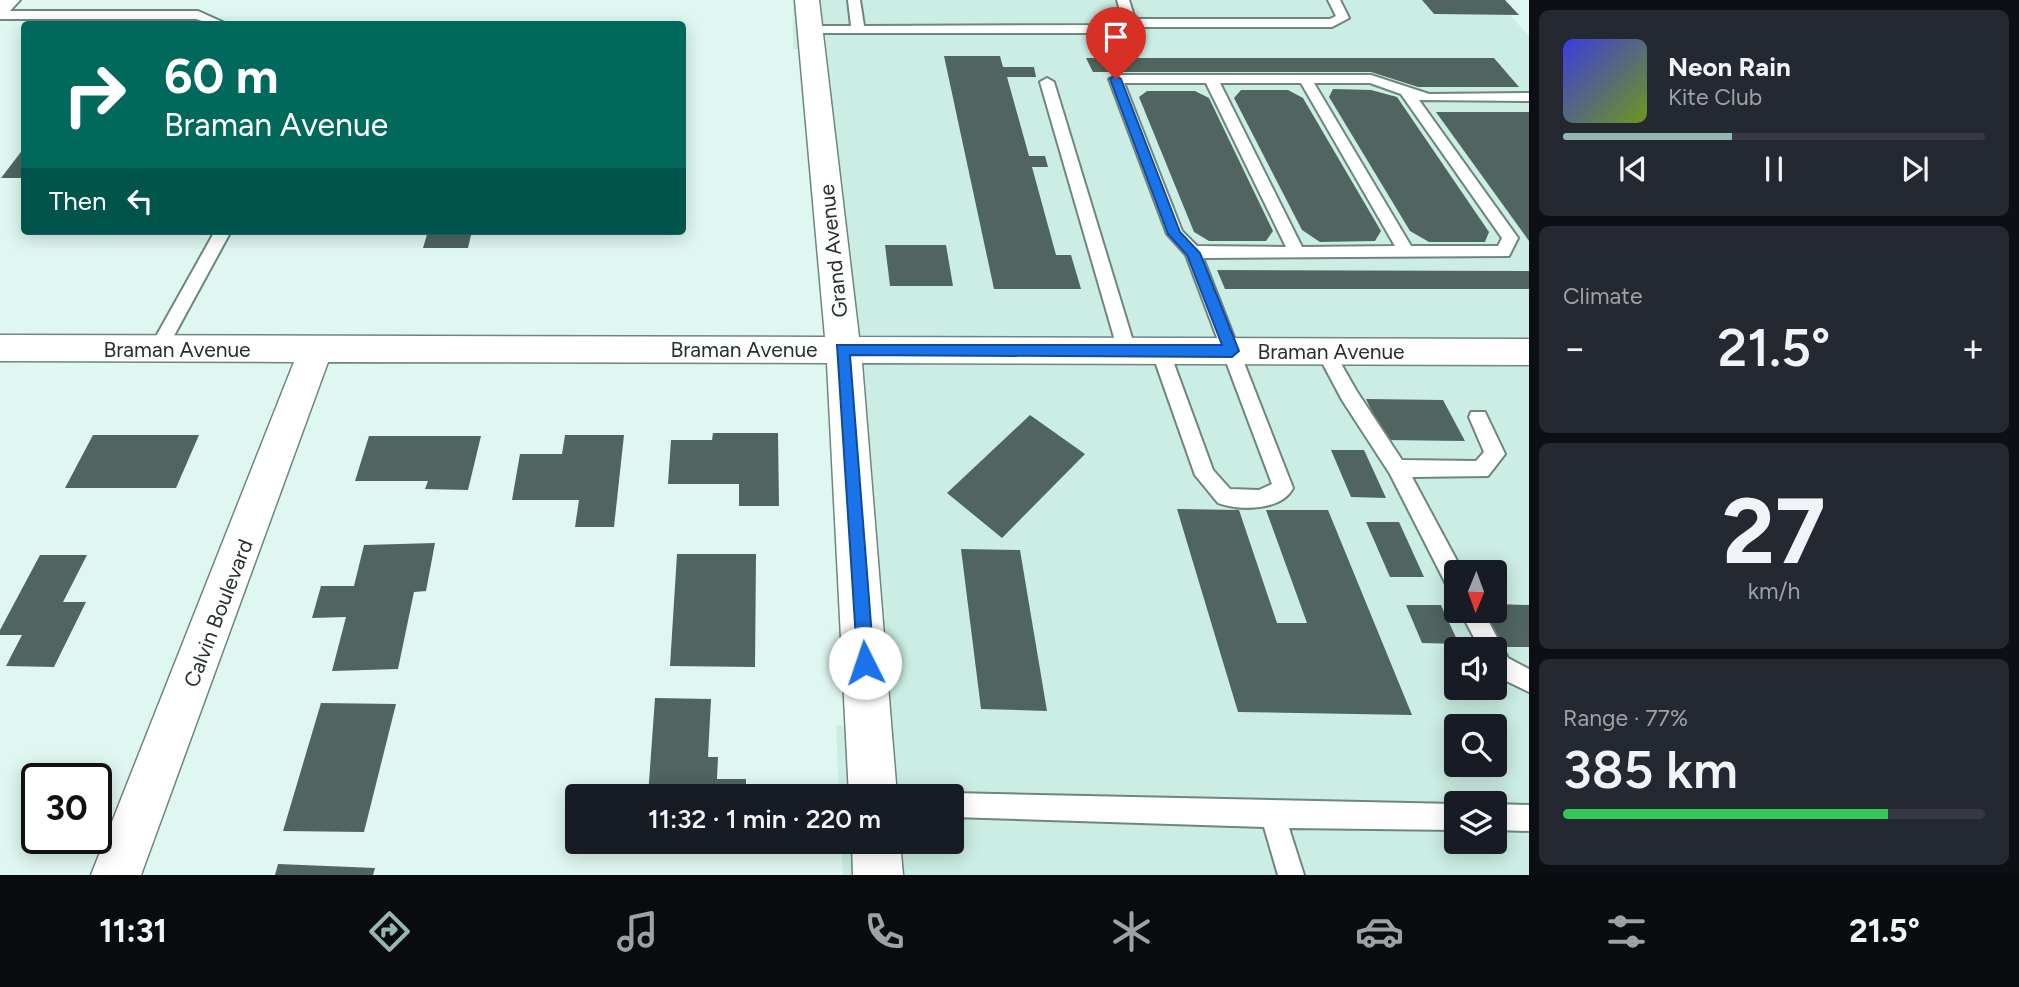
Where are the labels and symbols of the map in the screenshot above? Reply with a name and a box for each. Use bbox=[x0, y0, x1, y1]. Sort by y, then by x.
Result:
pin bbox=[1086, 7, 1146, 79]
street label: Grand Avenue bbox=[814, 183, 852, 319]
street label: Braman Avenue bbox=[103, 337, 251, 362]
street label: Braman Avenue bbox=[670, 337, 818, 362]
street label: Braman Avenue bbox=[1257, 339, 1405, 364]
street label: Calvin Boulevard bbox=[178, 535, 258, 691]
north arrow bbox=[1444, 560, 1507, 623]
position arrow bbox=[828, 626, 902, 700]
speed limit sign: 30 bbox=[21, 763, 112, 854]

